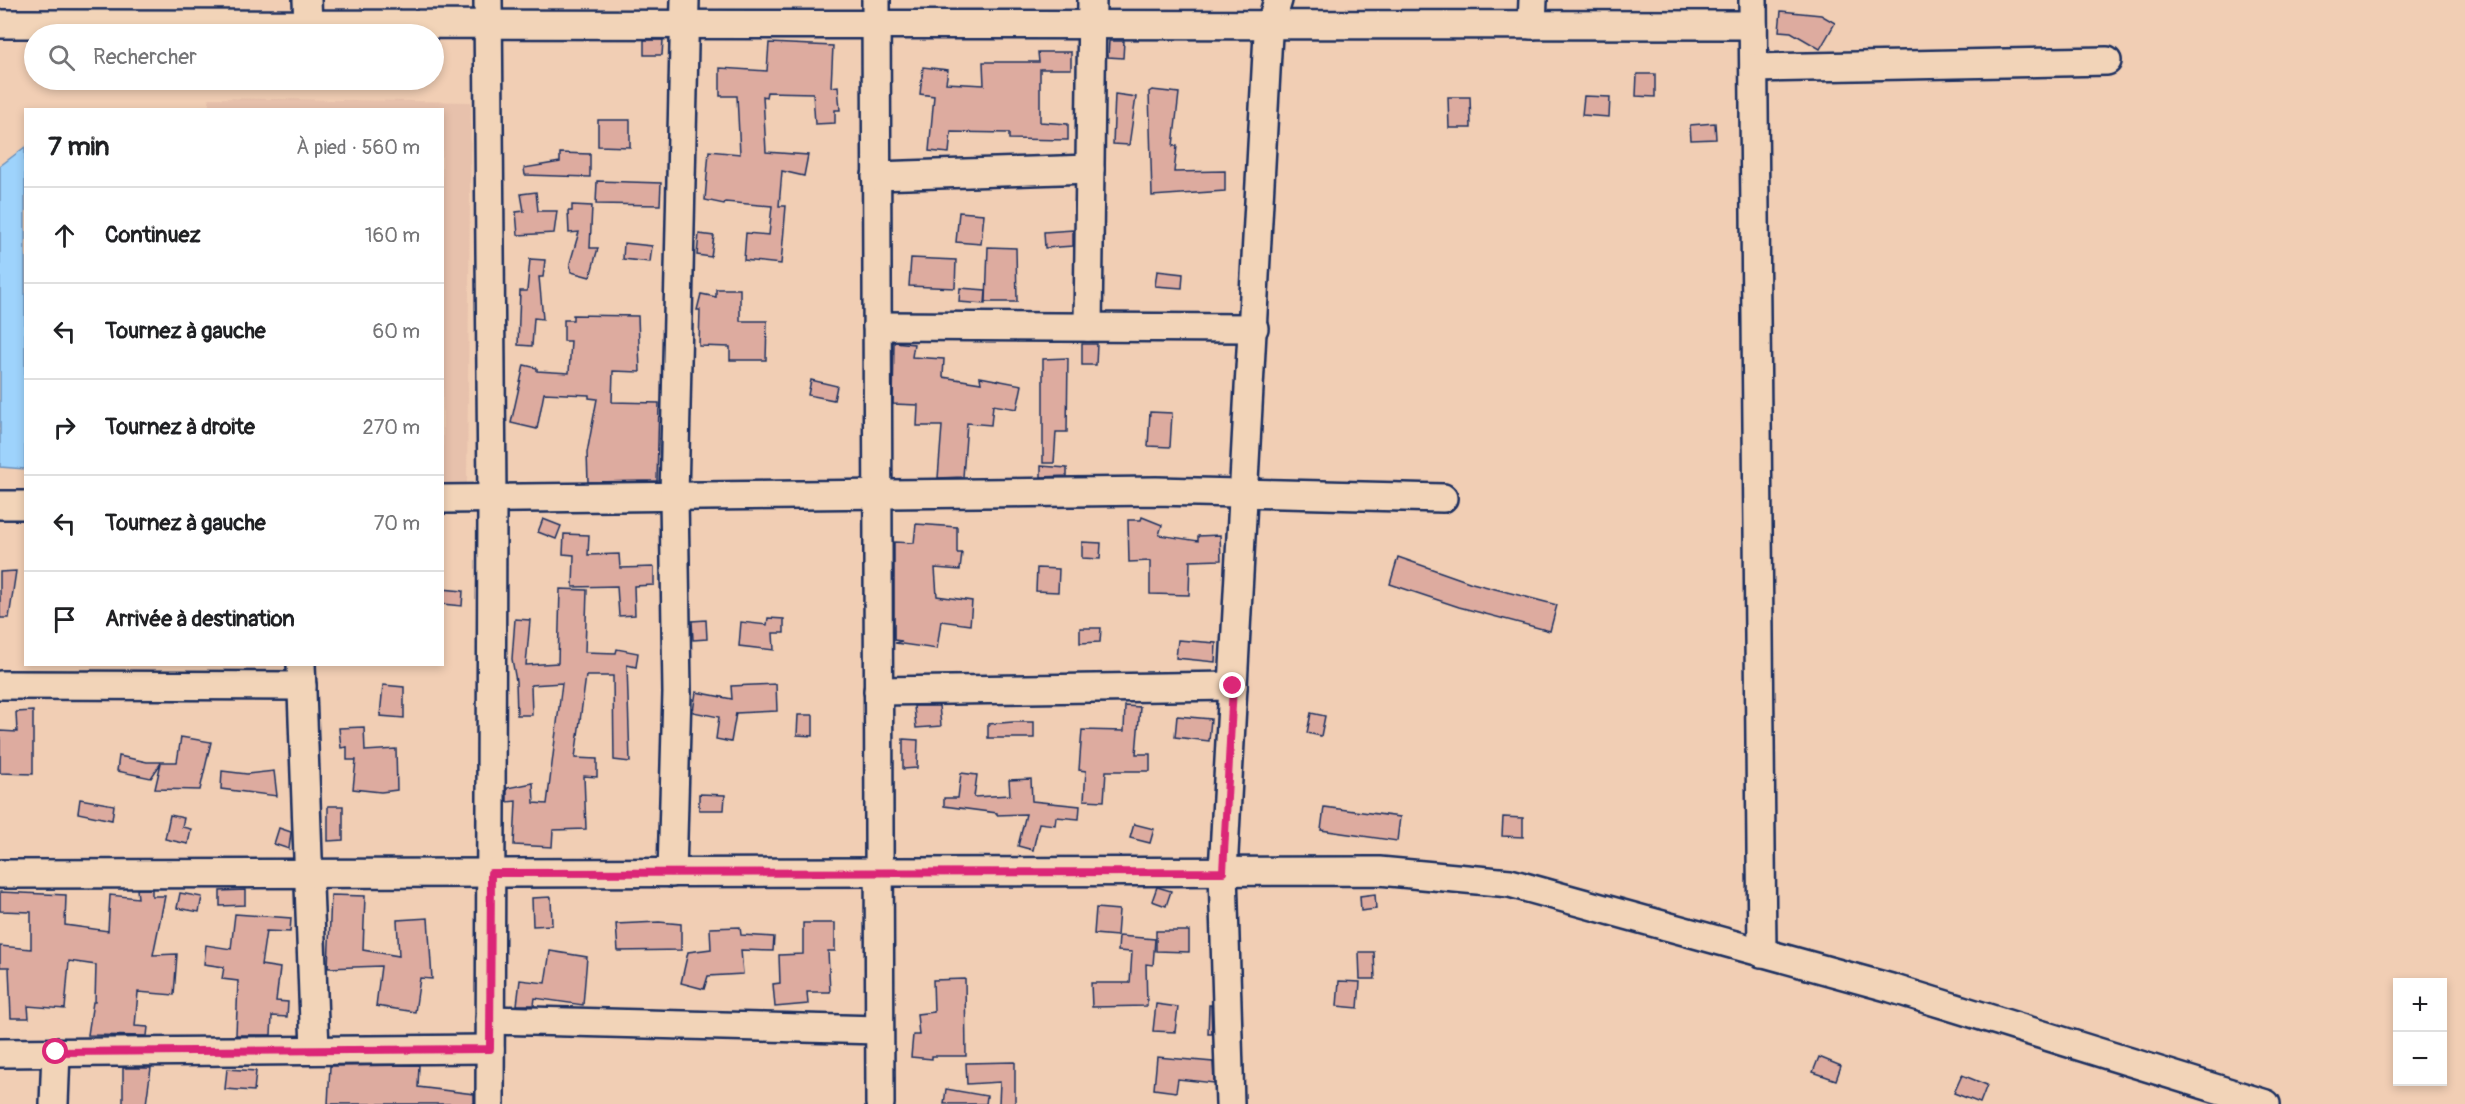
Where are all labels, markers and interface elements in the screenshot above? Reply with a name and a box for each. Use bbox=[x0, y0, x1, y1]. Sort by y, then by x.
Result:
search box bbox=[24, 24, 444, 90]
icon: search bbox=[45, 41, 78, 74]
text: Rechercher bbox=[93, 43, 197, 71]
text: 7 min bbox=[48, 131, 110, 163]
text: À pied · 560 m bbox=[296, 135, 420, 160]
icon: ahead bbox=[48, 219, 81, 252]
text: Continuez bbox=[105, 221, 201, 249]
text: 160 m bbox=[365, 223, 420, 248]
icon: left bbox=[48, 315, 81, 348]
text: Tournez à gauche bbox=[105, 317, 266, 345]
text: 60 m bbox=[373, 319, 420, 344]
icon: right bbox=[48, 411, 81, 444]
text: Tournez à droite bbox=[105, 413, 255, 441]
text: 270 m bbox=[362, 415, 420, 440]
icon: left bbox=[48, 507, 81, 540]
text: Tournez à gauche bbox=[105, 509, 266, 537]
text: 70 m bbox=[374, 511, 420, 536]
icon: arrive bbox=[48, 603, 81, 636]
text: Arrivée à destination bbox=[105, 605, 295, 633]
route end bbox=[1219, 672, 1245, 698]
map controls bbox=[2393, 978, 2447, 1086]
button: + bbox=[2393, 978, 2447, 1032]
button: − bbox=[2393, 1032, 2447, 1086]
route start bbox=[42, 1038, 68, 1064]

